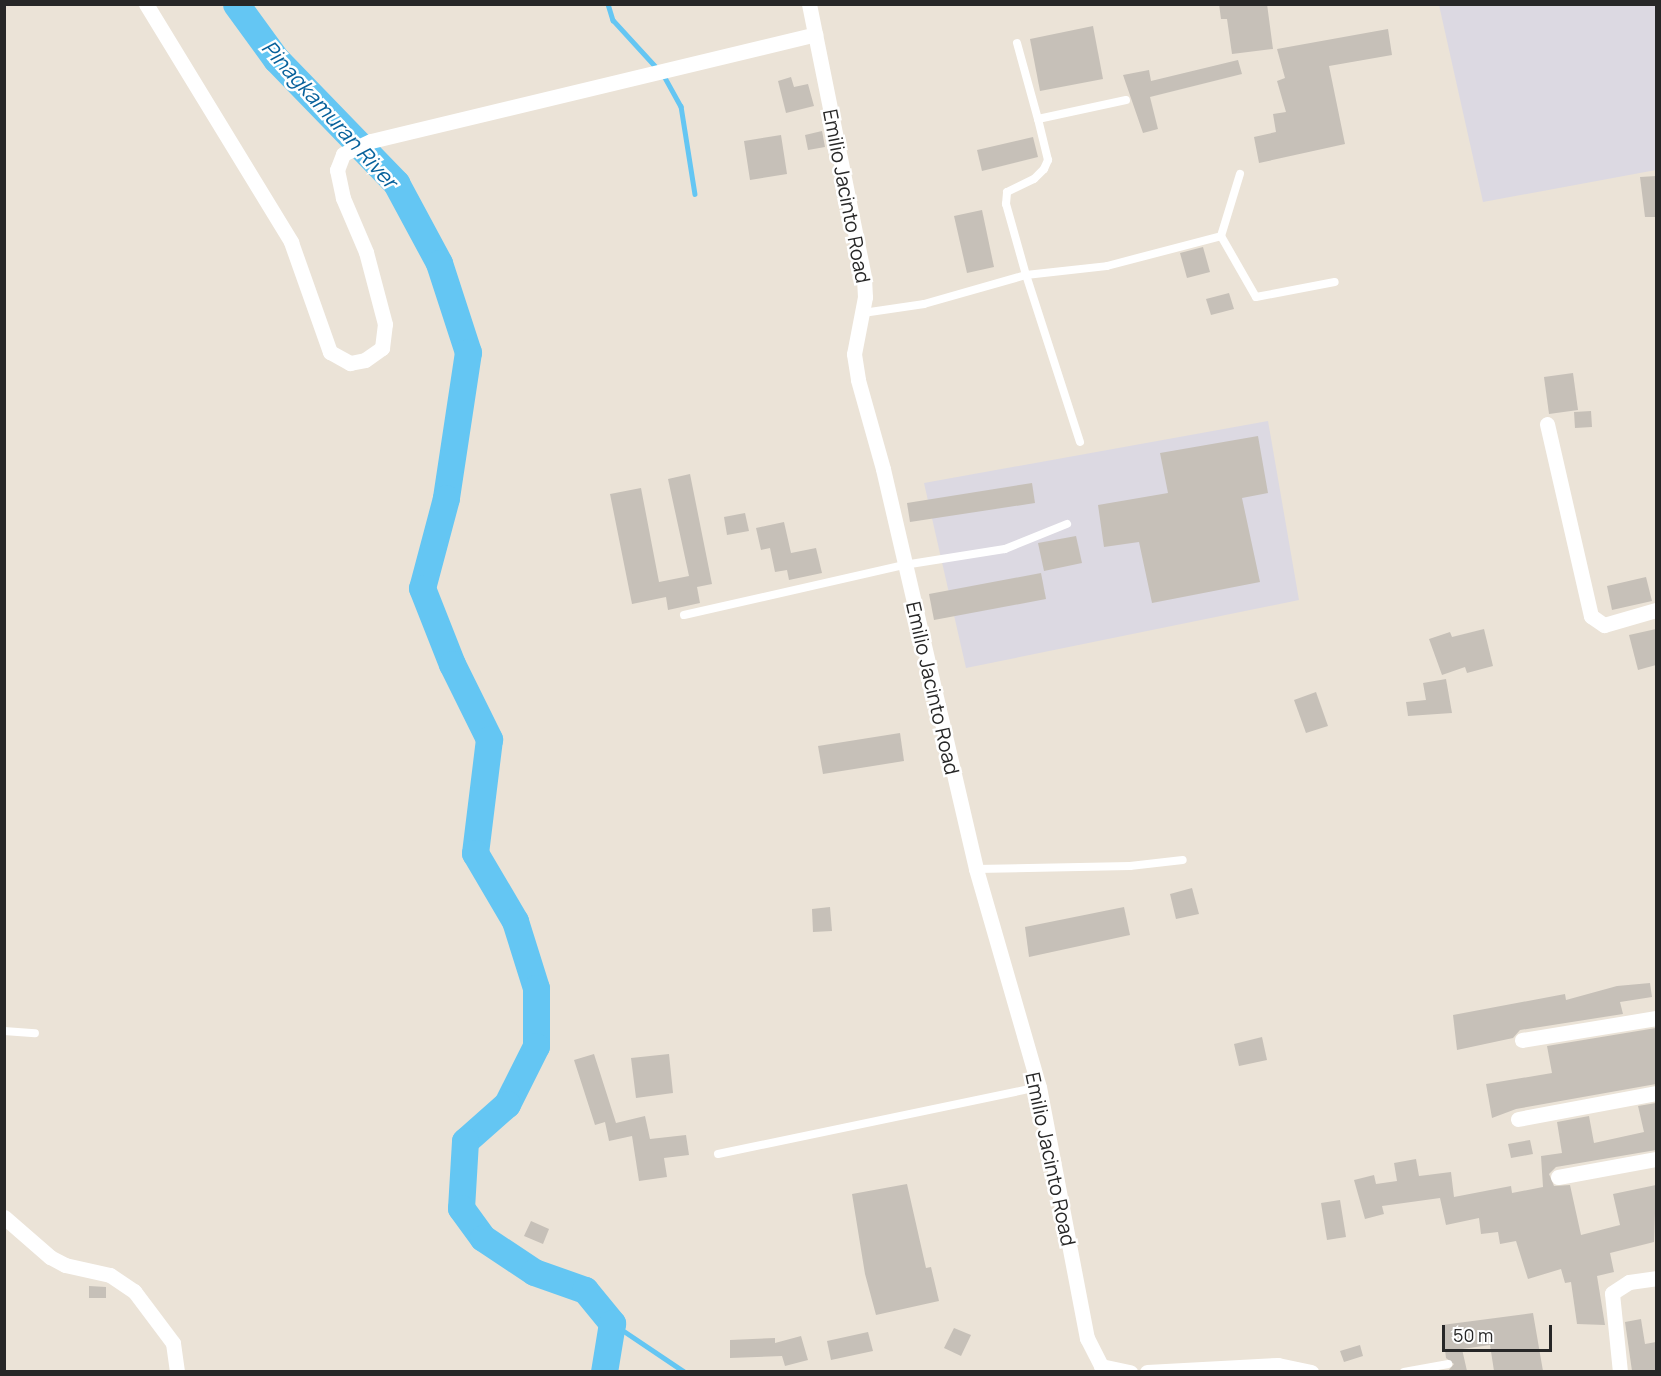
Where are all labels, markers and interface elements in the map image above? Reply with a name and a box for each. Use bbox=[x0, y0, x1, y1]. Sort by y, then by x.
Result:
water label: Pinagkamuran River bbox=[257, 35, 403, 193]
street label: Emilio Jacinto Road bbox=[818, 107, 876, 285]
street label: Emilio Jacinto Road bbox=[901, 599, 965, 777]
street label: Emilio Jacinto Road bbox=[1021, 1070, 1081, 1248]
scale bar bbox=[1445, 1313, 1554, 1351]
text: 50 m bbox=[1453, 1323, 1493, 1347]

